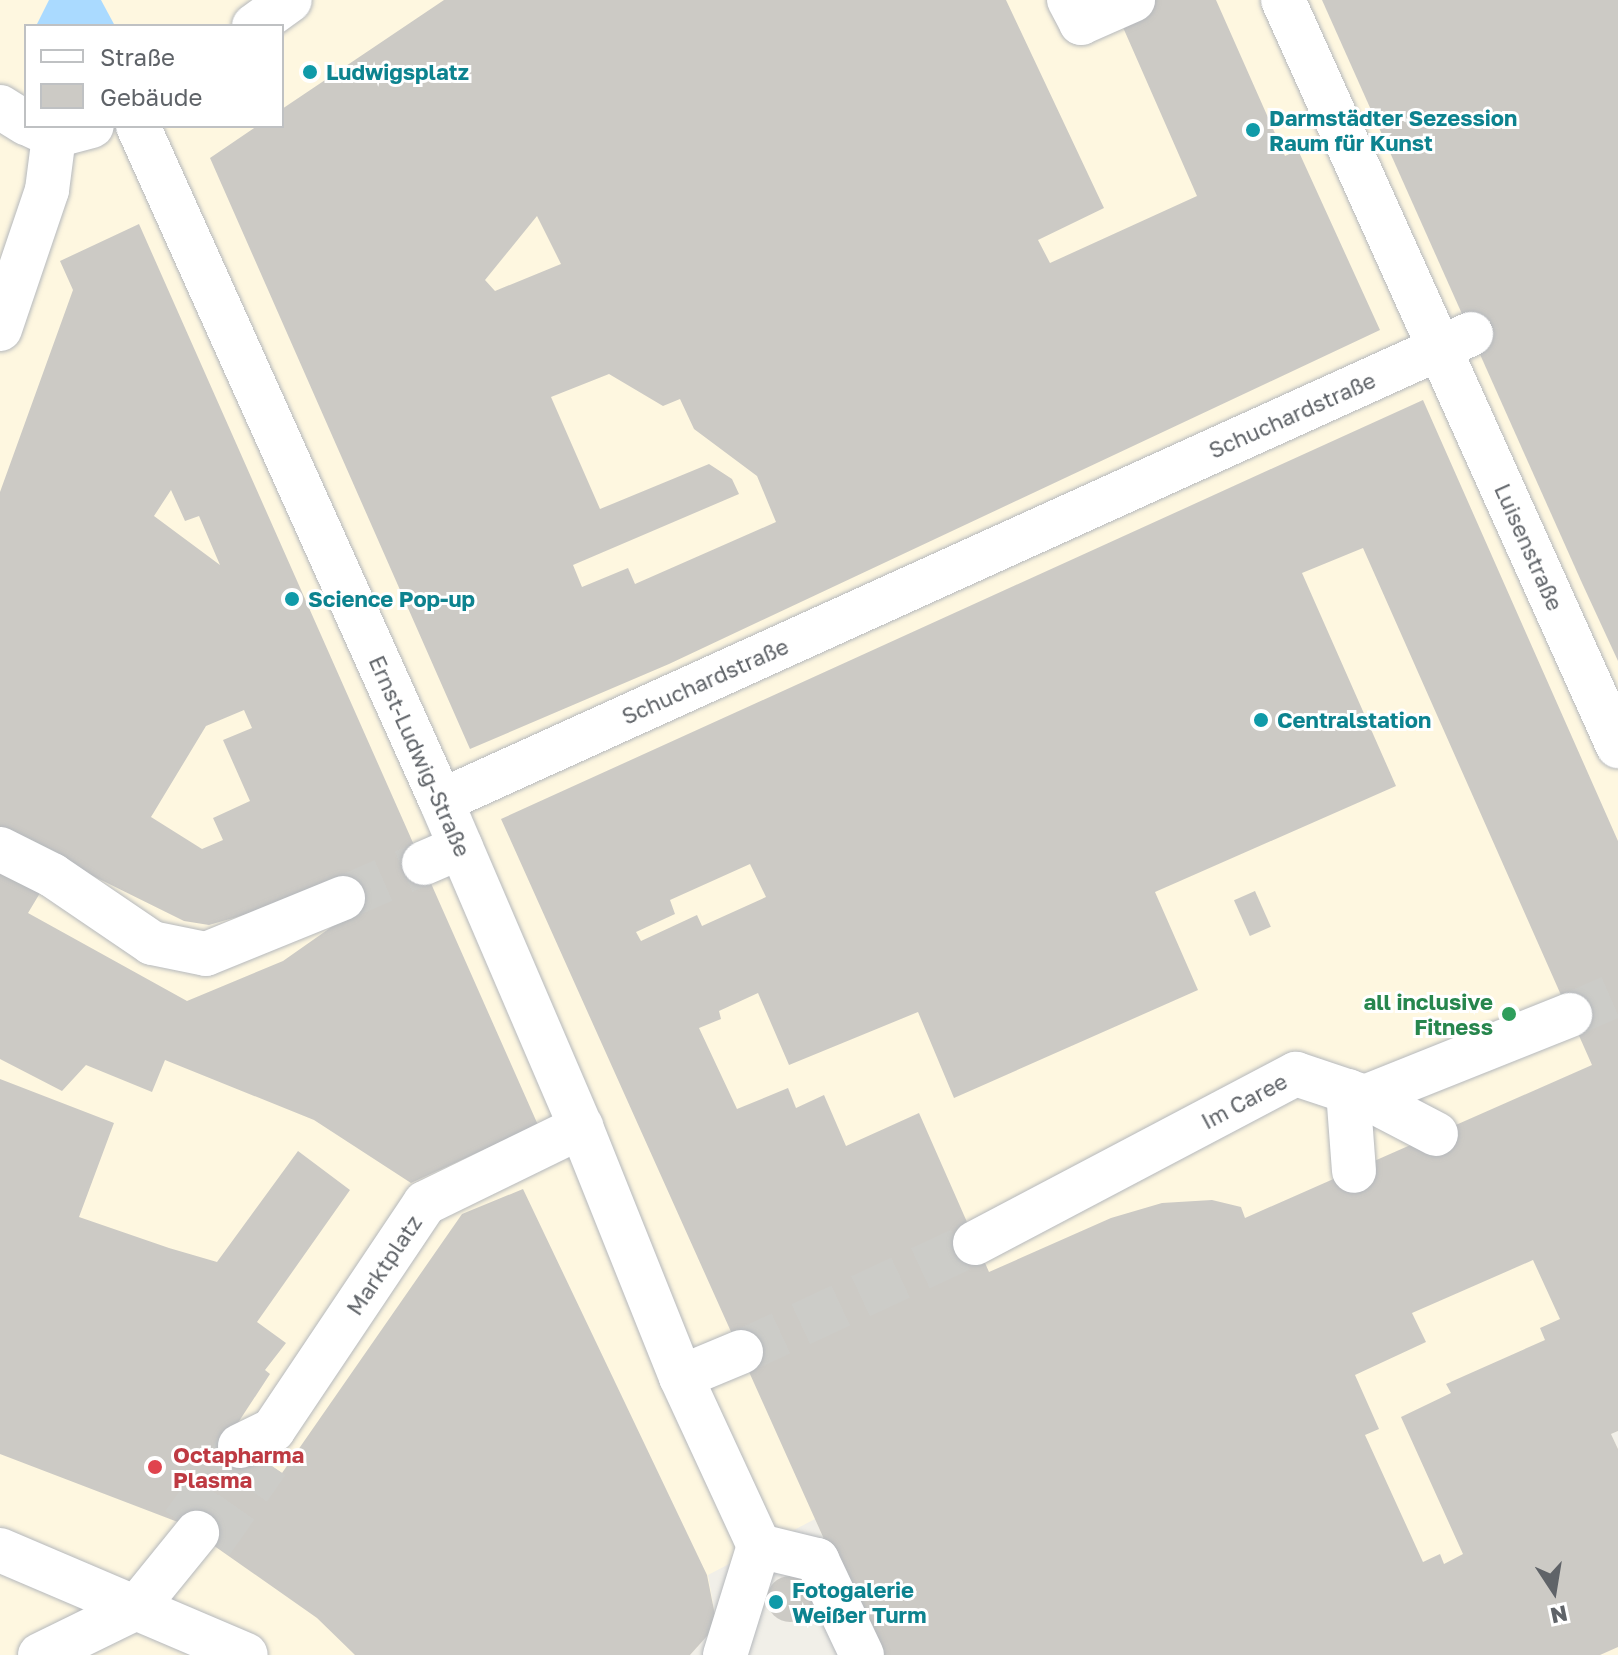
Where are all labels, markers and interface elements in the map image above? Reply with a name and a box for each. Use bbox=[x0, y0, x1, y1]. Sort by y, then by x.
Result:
legend bbox=[24, 24, 284, 128]
text: Straße bbox=[100, 42, 175, 71]
place label: Ludwigsplatz bbox=[326, 59, 469, 85]
marker: Ludwigsplatz bbox=[301, 63, 319, 81]
text: Gebäude bbox=[100, 82, 202, 111]
place label: Darmstädter Sezession Raum für Kunst bbox=[1269, 104, 1517, 156]
marker: Darmstädter Sezession Raum für Kunst bbox=[1244, 121, 1262, 139]
street label: Schuchardstraße bbox=[1205, 366, 1379, 464]
street label: Luisenstraße bbox=[1489, 479, 1569, 615]
place label: Science Pop-up bbox=[308, 586, 475, 612]
marker: Science Pop-up bbox=[283, 590, 301, 608]
street label: Schuchardstraße bbox=[618, 632, 792, 730]
street label: Ernst-Ludwig-Straße bbox=[364, 651, 476, 861]
place label: Centralstation bbox=[1277, 707, 1431, 733]
marker: Centralstation bbox=[1252, 711, 1270, 729]
place label: all inclusive Fitness bbox=[1363, 988, 1493, 1040]
marker: all inclusive Fitness bbox=[1500, 1005, 1518, 1023]
street label: Im Caree bbox=[1197, 1067, 1291, 1135]
street label: Marktplatz bbox=[341, 1210, 427, 1320]
place label: Octapharma Plasma bbox=[173, 1441, 304, 1492]
marker: Octapharma Plasma bbox=[144, 1456, 166, 1478]
north arrow bbox=[1514, 1551, 1594, 1631]
place label: Fotogalerie Weißer Turm bbox=[792, 1576, 926, 1628]
marker: Fotogalerie Weißer Turm bbox=[767, 1593, 785, 1611]
text: N bbox=[1548, 1600, 1570, 1630]

